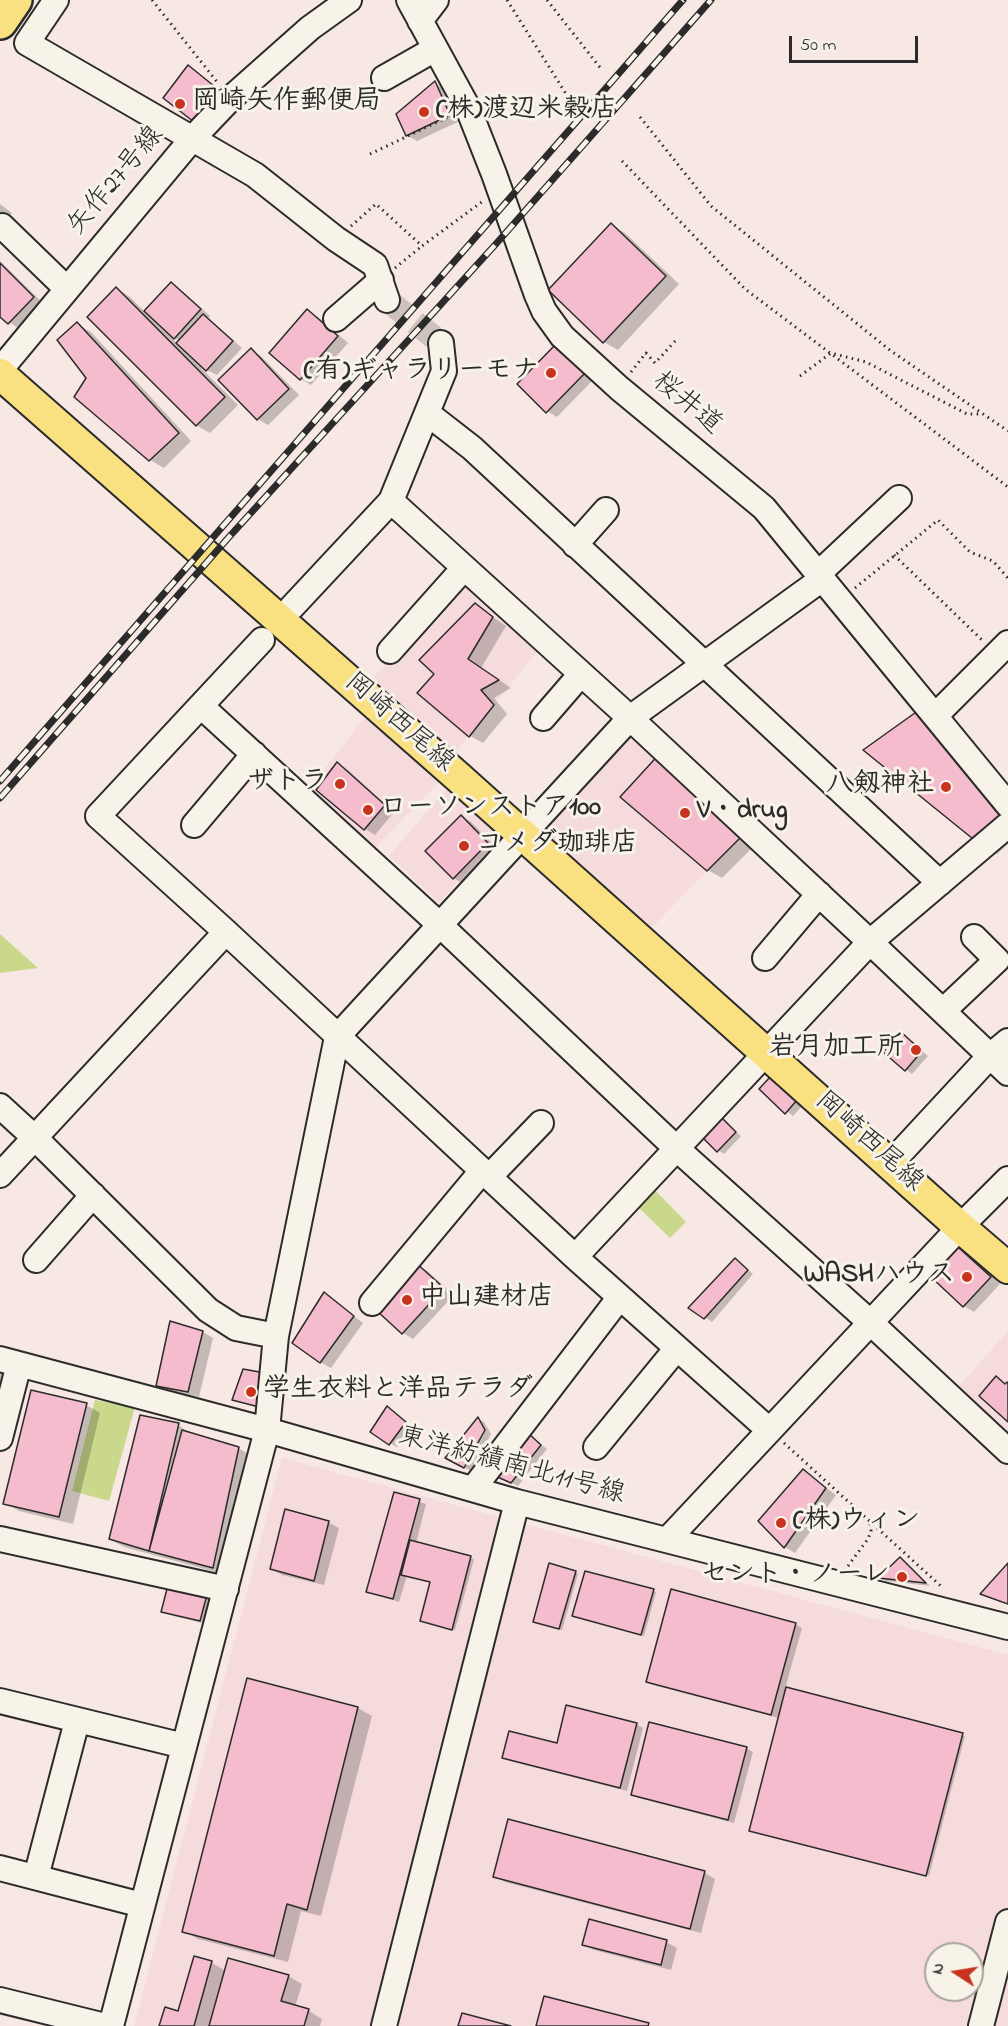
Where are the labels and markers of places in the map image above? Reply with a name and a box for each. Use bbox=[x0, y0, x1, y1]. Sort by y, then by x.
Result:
place label: 岡崎矢作郵便局 bbox=[192, 88, 381, 120]
place label: (株)渡辺米穀店 bbox=[436, 96, 617, 128]
marker: 岡崎矢作郵便局 bbox=[173, 97, 187, 111]
marker: (株)渡辺米穀店 bbox=[417, 105, 431, 119]
place label: (有)ギャラリーモナ bbox=[304, 357, 539, 389]
marker: (有)ギャラリーモナ bbox=[544, 366, 558, 380]
place label: ザトラ bbox=[247, 768, 328, 800]
place label: 八剱神社 bbox=[826, 771, 934, 803]
marker: ザトラ bbox=[333, 777, 347, 791]
marker: 八剱神社 bbox=[939, 780, 953, 794]
place label: ローソンストア100 bbox=[380, 794, 601, 826]
place label: V・drug bbox=[697, 797, 788, 829]
marker: ローソンストア100 bbox=[361, 803, 375, 817]
marker: V・drug bbox=[678, 806, 692, 820]
place label: コメダ珈琲店 bbox=[476, 830, 638, 862]
marker: コメダ珈琲店 bbox=[457, 839, 471, 853]
place label: 岩月加工所 bbox=[769, 1034, 904, 1066]
marker: 岩月加工所 bbox=[909, 1043, 923, 1057]
place label: WASHハウス bbox=[803, 1261, 955, 1293]
marker: WASHハウス bbox=[960, 1270, 974, 1284]
place label: 中山建材店 bbox=[419, 1284, 554, 1316]
marker: 中山建材店 bbox=[400, 1293, 414, 1307]
place label: 学生衣料と洋品テラダ bbox=[263, 1376, 533, 1408]
marker: 学生衣料と洋品テラダ bbox=[244, 1385, 258, 1399]
place label: (株)ウィン bbox=[793, 1507, 920, 1539]
marker: (株)ウィン bbox=[774, 1516, 788, 1530]
place label: セント・ノーレ bbox=[701, 1561, 890, 1593]
marker: セント・ノーレ bbox=[895, 1570, 909, 1584]

